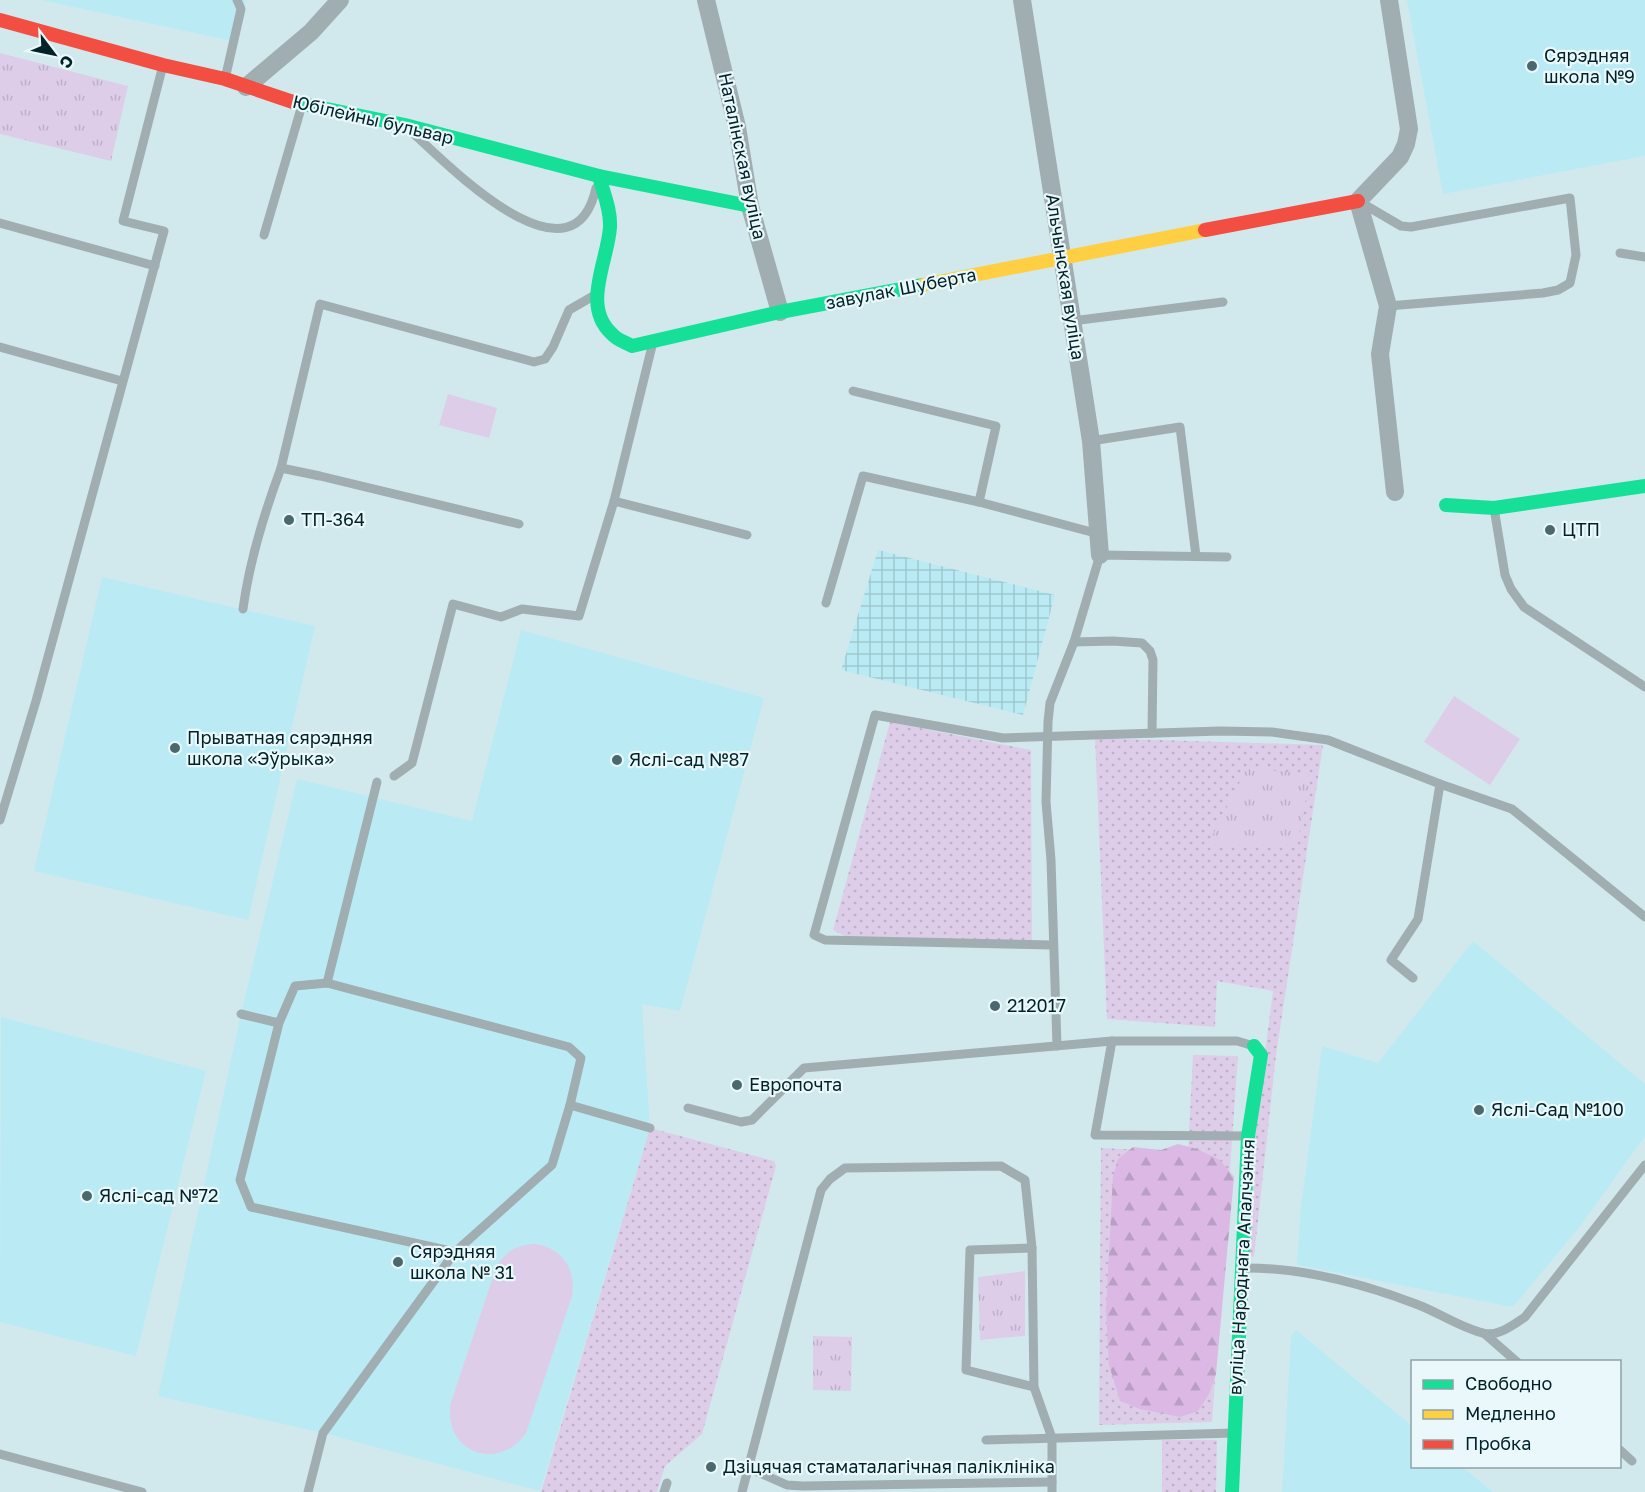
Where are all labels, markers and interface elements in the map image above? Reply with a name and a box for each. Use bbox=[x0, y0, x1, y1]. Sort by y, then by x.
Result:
north arrow bbox=[24, 24, 84, 84]
place label: Сярэдняя школа №9 bbox=[1544, 44, 1635, 87]
text: С bbox=[55, 52, 78, 72]
marker: Сярэдняя школа №9 bbox=[1525, 59, 1539, 73]
street label: Наталінская вуліца bbox=[715, 70, 771, 241]
street label: Юбілейны бульвар bbox=[291, 90, 456, 148]
street label: Альчынская вуліца bbox=[1042, 192, 1090, 361]
street label: завулак Шуберта bbox=[824, 263, 978, 313]
place label: ТП-364 bbox=[301, 508, 365, 530]
marker: ТП-364 bbox=[282, 513, 296, 527]
place label: ЦТП bbox=[1562, 518, 1600, 540]
marker: ЦТП bbox=[1543, 523, 1557, 537]
place label: Прыватная сярэдняя школа «Эўрыка» bbox=[187, 726, 373, 769]
marker: Прыватная сярэдняя школа «Эўрыка» bbox=[168, 741, 182, 755]
place label: Яслі-сад №87 bbox=[629, 748, 749, 770]
marker: Яслі-сад №87 bbox=[610, 753, 624, 767]
place label: 212017 bbox=[1007, 994, 1066, 1016]
marker: 212017 bbox=[988, 999, 1002, 1013]
place label: Европочта bbox=[749, 1073, 842, 1095]
marker: Европочта bbox=[730, 1078, 744, 1092]
place label: Яслі-Сад №100 bbox=[1491, 1098, 1624, 1120]
marker: Яслі-Сад №100 bbox=[1472, 1103, 1486, 1117]
street label: вуліца Народнага Апалчэння bbox=[1223, 1138, 1259, 1396]
place label: Яслі-сад №72 bbox=[99, 1184, 218, 1206]
marker: Яслі-сад №72 bbox=[80, 1189, 94, 1203]
place label: Сярэдняя школа № 31 bbox=[410, 1240, 514, 1283]
marker: Сярэдняя школа № 31 bbox=[391, 1255, 405, 1269]
legend bbox=[1411, 1360, 1621, 1468]
text: Свободно bbox=[1465, 1372, 1552, 1394]
text: Медленно bbox=[1465, 1402, 1556, 1424]
text: Пробка bbox=[1465, 1432, 1531, 1454]
place label: Дзіцячая стаматалагічная паліклініка bbox=[723, 1455, 1055, 1477]
marker: Дзіцячая стаматалагічная паліклініка bbox=[704, 1460, 718, 1474]

